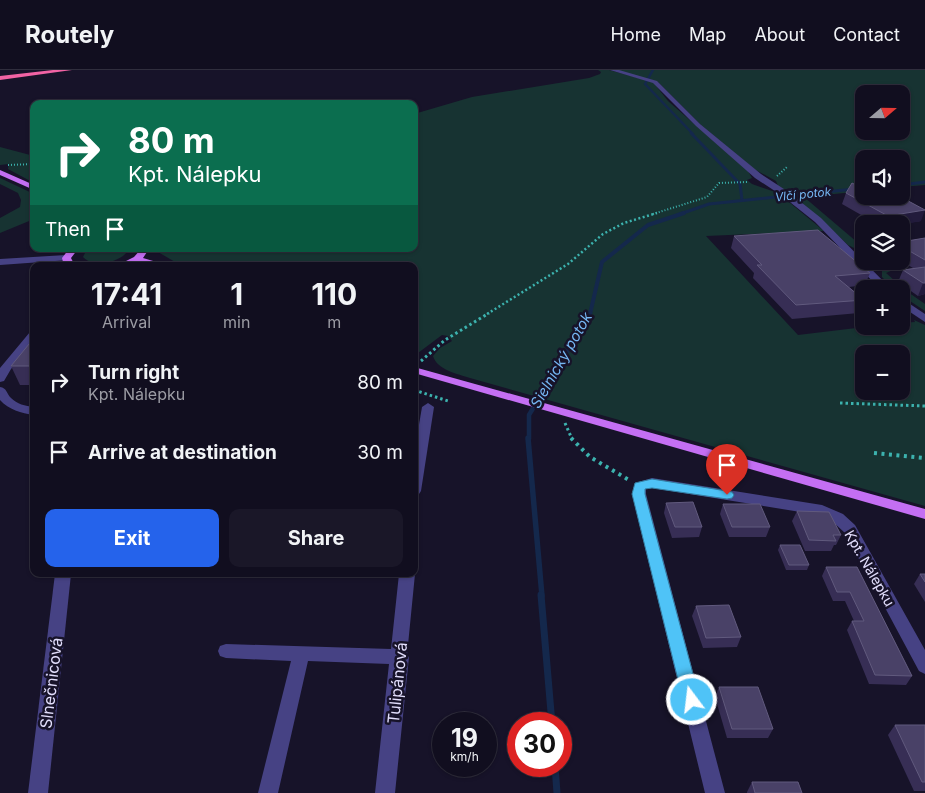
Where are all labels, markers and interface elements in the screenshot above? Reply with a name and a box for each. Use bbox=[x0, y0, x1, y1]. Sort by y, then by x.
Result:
text: Routely bbox=[25, 20, 114, 49]
text: Home bbox=[611, 24, 661, 45]
text: Map bbox=[689, 24, 726, 45]
text: About bbox=[754, 24, 805, 45]
text: Contact bbox=[833, 24, 900, 45]
north arrow bbox=[855, 85, 910, 140]
map controls bbox=[855, 85, 910, 400]
text: 80 m bbox=[128, 119, 215, 161]
icon: right bbox=[45, 120, 110, 185]
button: sound bbox=[855, 150, 910, 205]
text: Kpt. Nálepku bbox=[128, 161, 262, 187]
water label: Vlčí potok bbox=[774, 184, 832, 204]
icon: arrive bbox=[101, 215, 129, 243]
button: layers bbox=[855, 215, 910, 270]
text: Then bbox=[45, 218, 91, 241]
text: 17:41 bbox=[91, 276, 162, 312]
text: 1 bbox=[230, 276, 243, 312]
text: 110 bbox=[311, 276, 357, 312]
button: + bbox=[855, 280, 910, 335]
water label: Sielnický potok bbox=[526, 308, 597, 411]
text: Arrival bbox=[102, 312, 151, 332]
text: min bbox=[223, 312, 250, 332]
text: m bbox=[327, 312, 341, 332]
button: − bbox=[855, 345, 910, 400]
text: Turn right bbox=[88, 361, 179, 384]
icon: right bbox=[45, 368, 73, 396]
text: 80 m bbox=[357, 371, 403, 394]
text: Kpt. Nálepku bbox=[88, 384, 185, 404]
icon: arrive bbox=[45, 438, 73, 466]
text: Arrive at destination bbox=[88, 441, 277, 464]
text: 30 m bbox=[357, 441, 403, 464]
pin bbox=[706, 444, 748, 495]
icon: arrive bbox=[713, 451, 741, 479]
button: Exit bbox=[45, 509, 219, 567]
button: Share bbox=[229, 509, 403, 567]
street label: Kpt. Nálepku bbox=[841, 527, 899, 609]
street label: Slnečnicová bbox=[35, 636, 67, 730]
street label: Tulipánová bbox=[383, 641, 411, 725]
position arrow bbox=[665, 673, 717, 725]
speed limit sign: 30 bbox=[507, 712, 572, 777]
text: 19 bbox=[451, 723, 478, 753]
text: km/h bbox=[450, 749, 479, 764]

